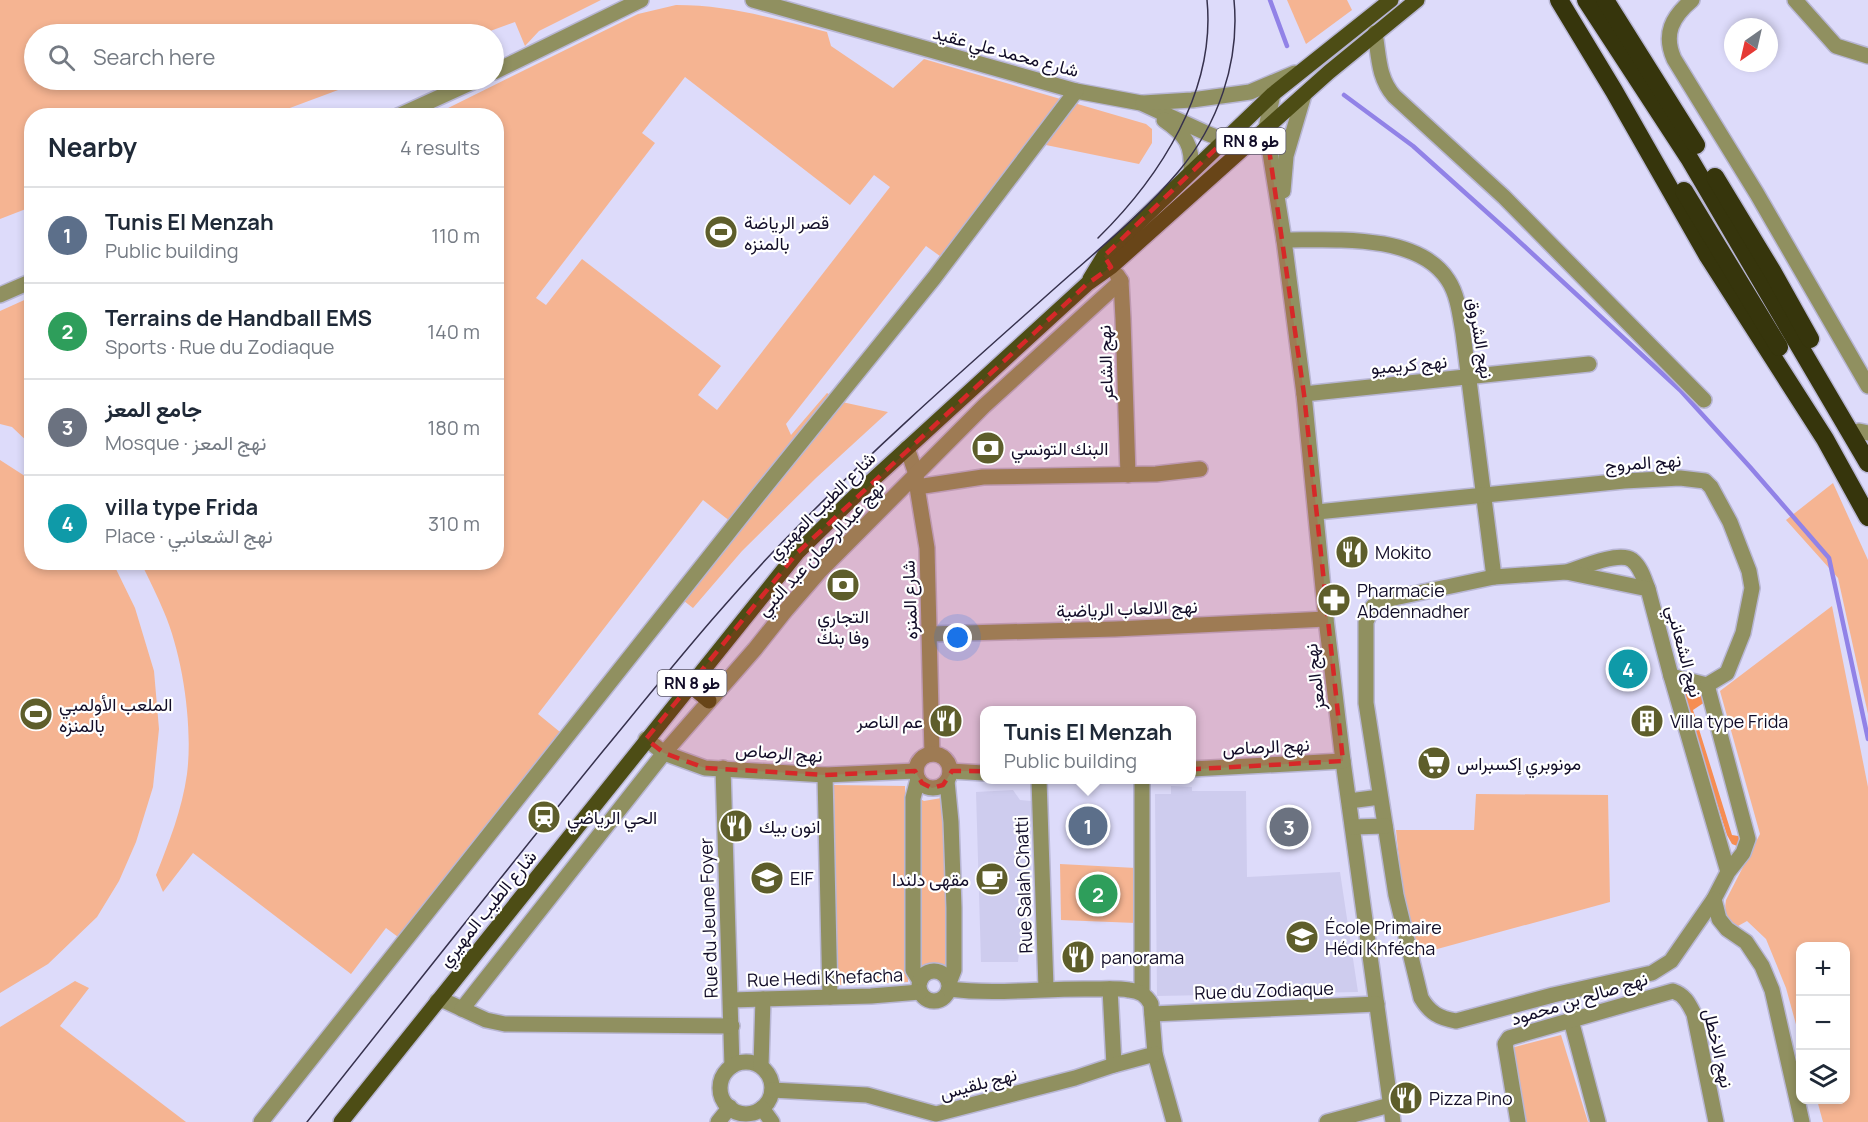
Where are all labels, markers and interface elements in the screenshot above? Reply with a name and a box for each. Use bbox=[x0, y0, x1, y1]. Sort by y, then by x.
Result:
north arrow bbox=[1724, 18, 1778, 72]
street label: شارع محمد علي عقيد bbox=[929, 20, 1082, 86]
search box bbox=[24, 24, 504, 90]
icon: search bbox=[45, 41, 78, 74]
text: Search here bbox=[93, 42, 215, 72]
road number: RN 8 طو bbox=[1216, 128, 1286, 154]
text: Nearby bbox=[48, 129, 137, 165]
text: 4 results bbox=[400, 134, 480, 161]
text: Tunis El Menzah bbox=[105, 207, 274, 237]
place label: قصر الرياضة بالمنزه bbox=[744, 210, 829, 255]
sports icon: قصر الرياضة بالمنزه bbox=[703, 214, 739, 250]
text: 1 bbox=[63, 222, 72, 249]
text: 110 m bbox=[431, 222, 480, 249]
text: Public building bbox=[105, 237, 239, 264]
street label: نهج الشروق bbox=[1461, 296, 1500, 381]
text: Terrains de Handball EMS bbox=[105, 303, 372, 333]
text: 2 bbox=[62, 318, 73, 345]
text: 140 m bbox=[427, 318, 480, 345]
street label: نهج الشاعر bbox=[1092, 325, 1119, 402]
text: Sports · Rue du Zodiaque bbox=[105, 333, 334, 360]
street label: نهج كريميو bbox=[1370, 349, 1448, 380]
text: جامع المعز bbox=[105, 394, 202, 424]
text: 3 bbox=[62, 414, 73, 441]
text: 180 m bbox=[427, 414, 480, 441]
text: Mosque · نهج المعز bbox=[105, 429, 266, 456]
bank icon: البنك التونسي bbox=[970, 430, 1006, 466]
place label: البنك التونسي bbox=[1011, 436, 1108, 464]
street label: شارع الطيب المهيري bbox=[762, 446, 883, 567]
street label: نهج المروج bbox=[1604, 447, 1682, 478]
street label: نهج عبدالرحمان عبد النبي bbox=[751, 475, 892, 624]
text: villa type Frida bbox=[105, 492, 258, 522]
text: 4 bbox=[61, 510, 74, 537]
text: 310 m bbox=[428, 510, 480, 537]
text: Place · نهج الشعانبي bbox=[105, 522, 273, 549]
restaurant icon: Mokito bbox=[1334, 534, 1370, 570]
place label: Mokito bbox=[1375, 540, 1431, 564]
street label: شارع المنزه bbox=[896, 560, 923, 640]
bank icon: التجاري وفا بنك bbox=[825, 567, 861, 603]
place label: Pharmacie Abdennadher bbox=[1357, 578, 1470, 623]
pharmacy icon: Pharmacie Abdennadher bbox=[1316, 582, 1352, 618]
street label: نهج الالعاب الرياضية bbox=[1056, 594, 1198, 623]
street label: نهج الشعانبي bbox=[1657, 602, 1709, 701]
place label: التجاري وفا بنك bbox=[817, 604, 869, 649]
your location bbox=[943, 623, 972, 652]
street label: نهج المعز bbox=[1298, 642, 1331, 713]
pin: 4 bbox=[1608, 646, 1648, 692]
road number: RN 8 طو bbox=[658, 670, 726, 696]
place label: الملعب الأولمبي بالمنزه bbox=[59, 692, 173, 737]
sports icon: الملعب الأولمبي بالمنزه bbox=[18, 696, 54, 732]
restaurant icon: عم الناصر bbox=[928, 703, 964, 739]
building icon: Villa type Frida bbox=[1629, 703, 1665, 739]
popup bbox=[980, 706, 1196, 784]
place label: عم الناصر bbox=[855, 709, 923, 734]
place label: Villa type Frida bbox=[1670, 709, 1788, 733]
text: Tunis El Menzah bbox=[1004, 717, 1172, 747]
street label: نهج الرصاص bbox=[1222, 732, 1310, 761]
street label: نهج الرصاص bbox=[735, 737, 823, 768]
supermarket icon: مونوبري إكسبراس bbox=[1416, 745, 1452, 781]
text: Public building bbox=[1004, 747, 1137, 774]
place label: مونوبري إكسبراس bbox=[1457, 751, 1581, 779]
station icon: الحي الرياضي bbox=[526, 799, 562, 835]
pin: 1 bbox=[1068, 804, 1108, 848]
pin: 3 bbox=[1270, 804, 1308, 850]
place label: الحي الرياضي bbox=[567, 805, 657, 833]
restaurant icon: انون بيك bbox=[718, 808, 754, 844]
place label: انون بيك bbox=[759, 814, 820, 838]
street label: Rue Salah Chatti bbox=[1009, 816, 1037, 954]
street label: Rue du Jeune Foyer bbox=[693, 837, 723, 999]
street label: شارع الطيب المهيري bbox=[432, 845, 545, 974]
school or university icon: EIF bbox=[749, 860, 785, 896]
cafe icon: مقهى دلندا bbox=[974, 861, 1010, 897]
place label: EIF bbox=[790, 866, 814, 890]
place label: مقهى دلندا bbox=[892, 867, 969, 891]
pin: 2 bbox=[1078, 872, 1118, 916]
place label: École Primaire Hédi Khfécha bbox=[1325, 915, 1442, 960]
school or university icon: École Primaire Hédi Khfécha bbox=[1284, 919, 1320, 955]
restaurant icon: panorama bbox=[1060, 939, 1096, 975]
map controls bbox=[1796, 942, 1850, 1104]
button: + bbox=[1796, 942, 1850, 996]
place label: panorama bbox=[1101, 945, 1184, 969]
street label: Rue Hedi Khefacha bbox=[747, 962, 903, 992]
street label: نهج صالح بن محمود bbox=[1508, 966, 1651, 1031]
street label: Rue du Zodiaque bbox=[1194, 976, 1334, 1004]
button: − bbox=[1796, 996, 1850, 1050]
street label: نهج الاخطل bbox=[1697, 1006, 1740, 1090]
button: layers bbox=[1796, 1050, 1850, 1104]
street label: نهج بلقيس bbox=[937, 1061, 1019, 1106]
restaurant icon: Pizza Pino bbox=[1388, 1080, 1424, 1116]
place label: Pizza Pino bbox=[1429, 1086, 1513, 1110]

